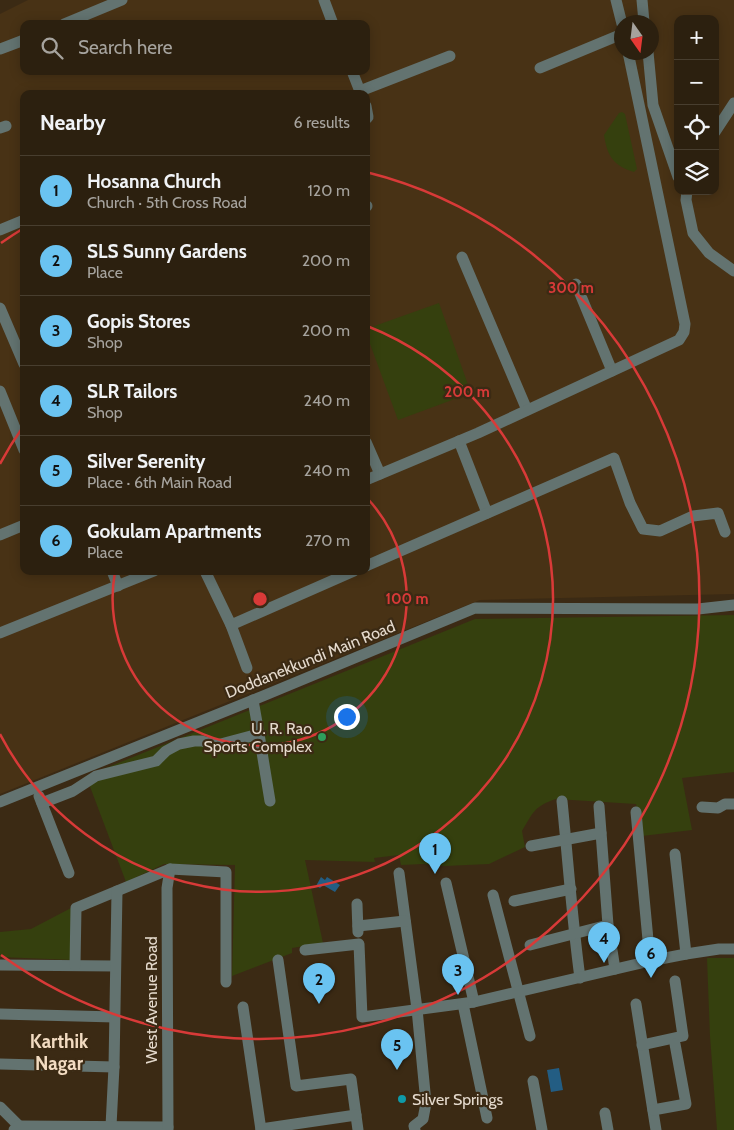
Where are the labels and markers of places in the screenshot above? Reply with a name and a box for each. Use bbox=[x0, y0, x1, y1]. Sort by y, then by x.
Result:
centre of rings bbox=[251, 590, 269, 608]
place label: U. R. Rao Sports Complex bbox=[204, 719, 312, 756]
marker: U. R. Rao Sports Complex bbox=[316, 731, 328, 743]
pin: 1 bbox=[419, 833, 451, 874]
pin: 4 bbox=[588, 922, 620, 963]
pin: 6 bbox=[635, 937, 667, 978]
pin: 3 bbox=[442, 954, 474, 995]
pin: 2 bbox=[303, 963, 335, 1004]
pin: 5 bbox=[381, 1029, 413, 1070]
place label: Silver Springs bbox=[412, 1090, 503, 1109]
marker: Silver Springs bbox=[396, 1093, 408, 1105]

